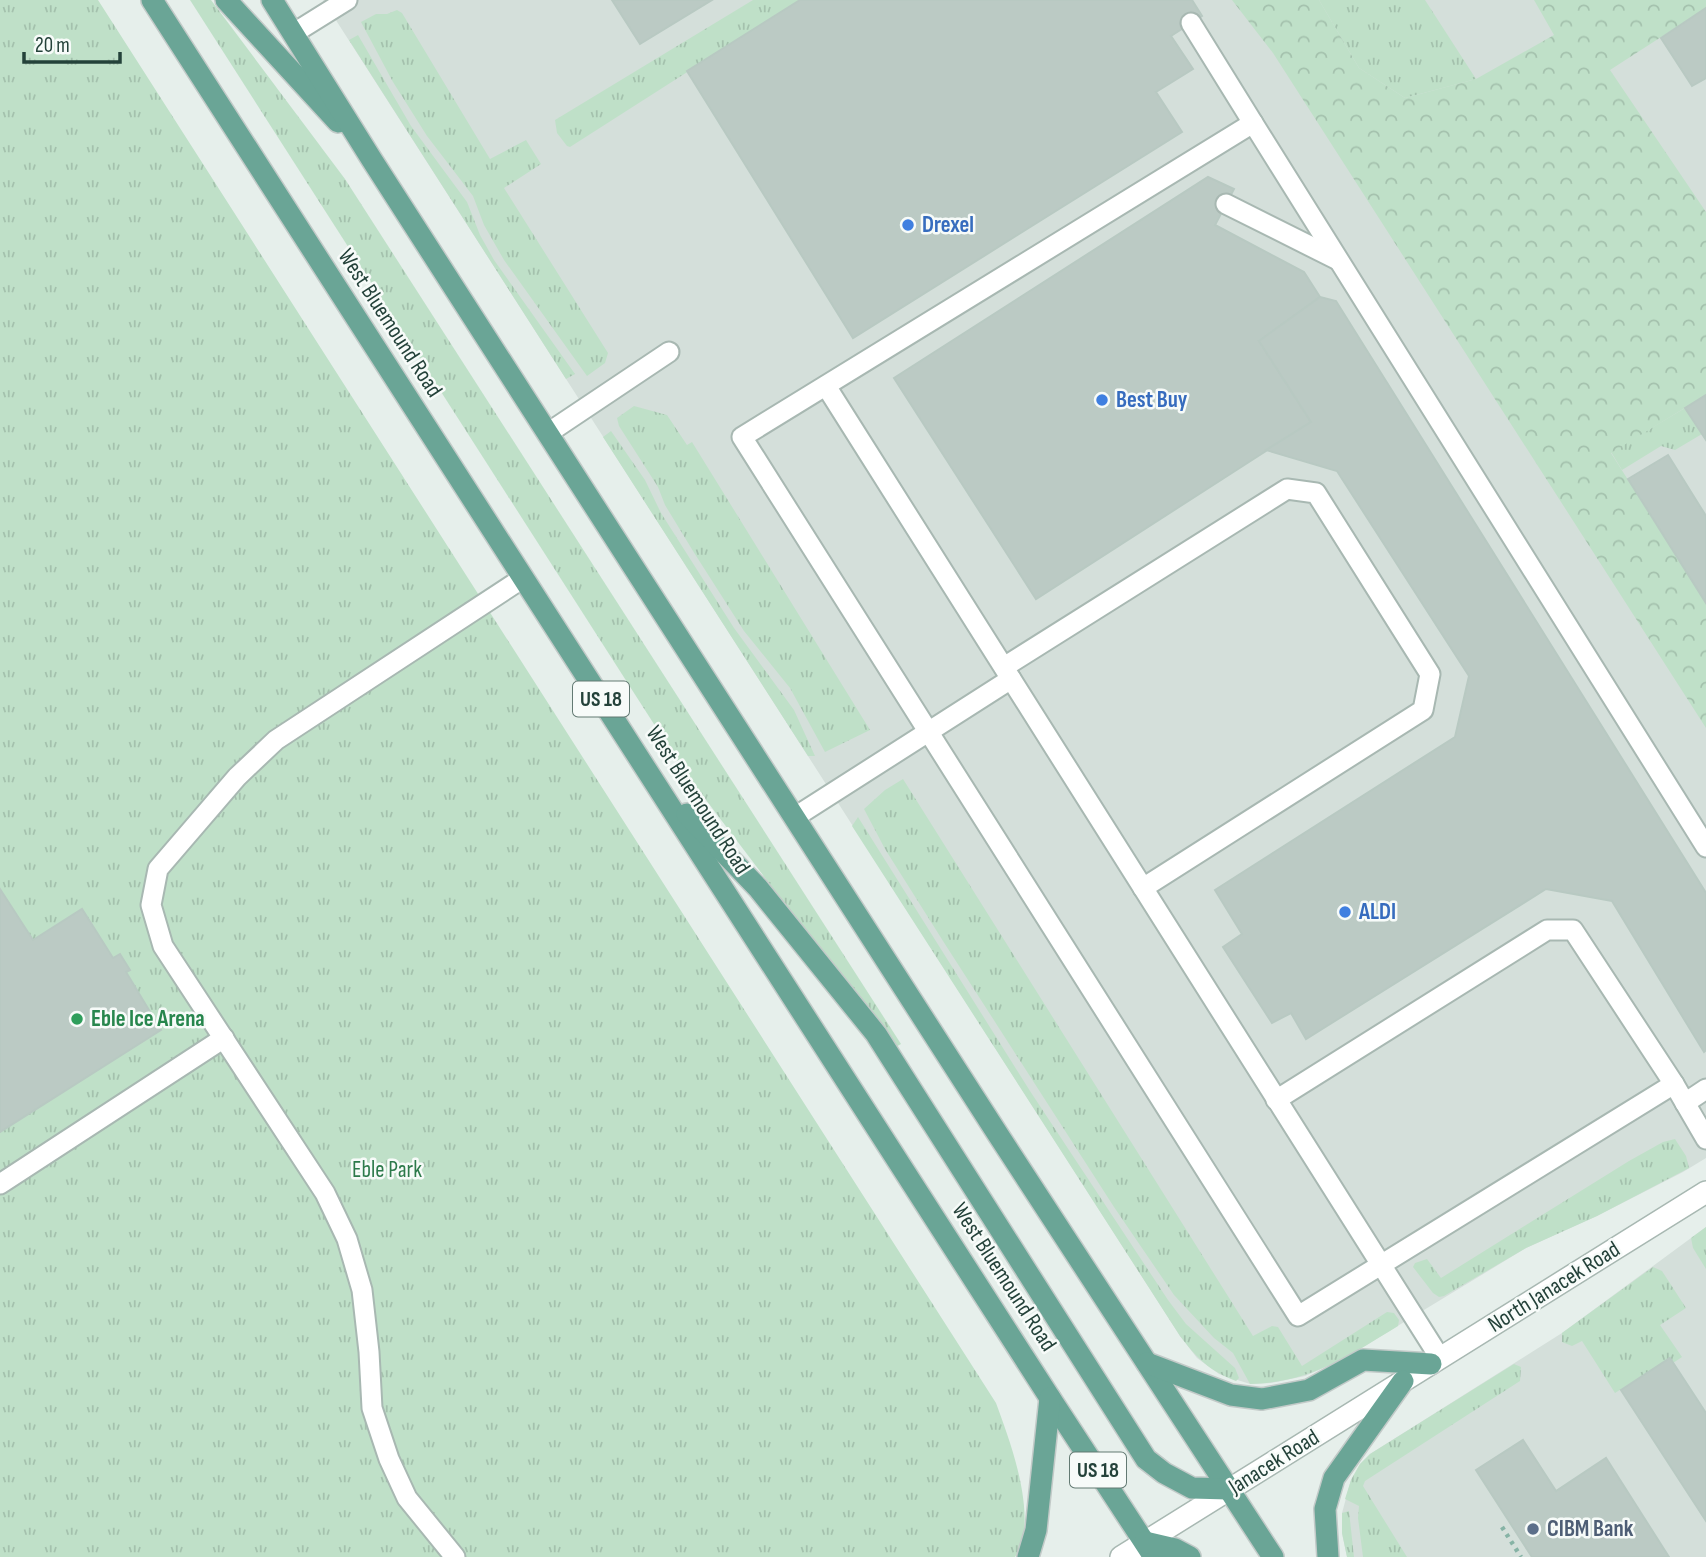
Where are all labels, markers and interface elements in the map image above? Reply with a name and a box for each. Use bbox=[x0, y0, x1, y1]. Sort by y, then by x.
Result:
scale bar bbox=[24, 21, 121, 65]
text: 20 m bbox=[35, 33, 70, 58]
place label: Drexel bbox=[922, 211, 974, 239]
marker: Drexel bbox=[900, 217, 916, 233]
street label: West Bluemound Road bbox=[332, 243, 448, 403]
place label: Best Buy bbox=[1116, 386, 1188, 414]
marker: Best Buy bbox=[1094, 392, 1110, 408]
road number: US 18 bbox=[573, 682, 629, 716]
street label: West Bluemound Road bbox=[640, 720, 756, 880]
place label: ALDI bbox=[1358, 898, 1396, 926]
marker: ALDI bbox=[1337, 904, 1353, 920]
place label: Eble Ice Arena bbox=[91, 1005, 205, 1033]
marker: Eble Ice Arena bbox=[69, 1011, 85, 1027]
park label: Eble Park bbox=[352, 1156, 422, 1184]
street label: West Bluemound Road bbox=[946, 1197, 1062, 1357]
street label: North Janacek Road bbox=[1483, 1235, 1625, 1339]
street label: Janacek Road bbox=[1223, 1423, 1324, 1501]
road number: US 18 bbox=[1070, 1452, 1126, 1488]
place label: CIBM Bank bbox=[1547, 1515, 1634, 1543]
marker: CIBM Bank bbox=[1525, 1521, 1541, 1537]

